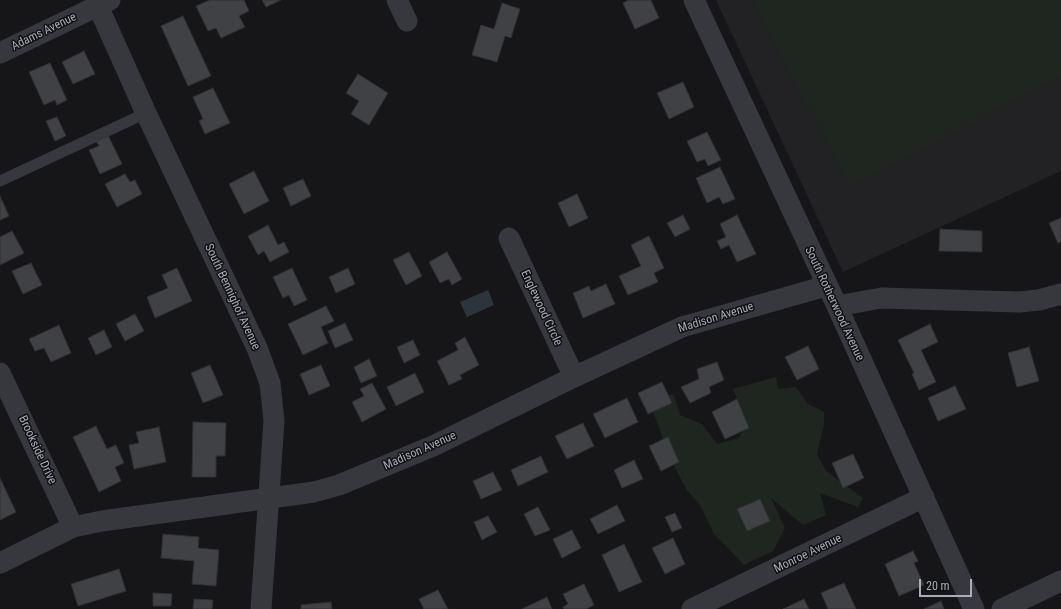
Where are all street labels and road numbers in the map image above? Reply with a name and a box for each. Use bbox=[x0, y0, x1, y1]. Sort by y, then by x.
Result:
street label: Adams Avenue bbox=[9, 10, 79, 54]
street label: South Bennighof Avenue bbox=[201, 242, 263, 352]
street label: South Rotherwood Avenue bbox=[801, 245, 867, 363]
street label: Englewood Circle bbox=[517, 268, 565, 348]
street label: Madison Avenue bbox=[677, 300, 755, 336]
street label: Brookside Drive bbox=[15, 413, 59, 487]
street label: Madison Avenue bbox=[381, 429, 459, 473]
street label: Monroe Avenue bbox=[772, 531, 844, 577]

